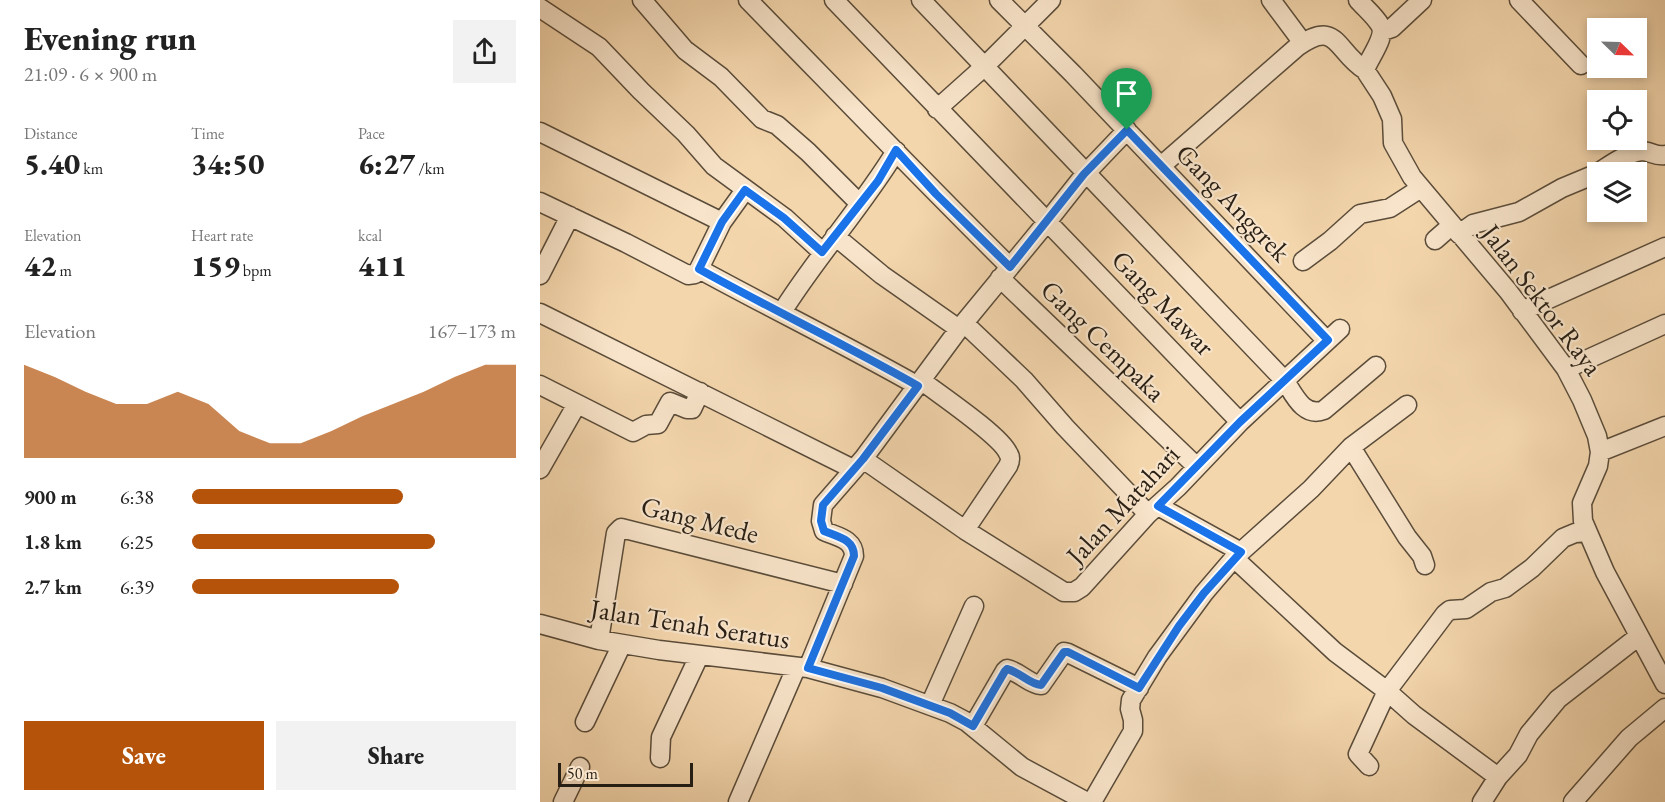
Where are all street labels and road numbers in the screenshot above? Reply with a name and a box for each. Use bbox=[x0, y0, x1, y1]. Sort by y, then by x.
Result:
street label: Gang Anggrek bbox=[1168, 136, 1298, 269]
street label: Jalan Sektor Raya bbox=[1473, 215, 1611, 383]
street label: Gang Mawar bbox=[1104, 242, 1222, 363]
street label: Gang Cempaka bbox=[1034, 272, 1173, 409]
street label: Jalan Matahari bbox=[1057, 437, 1187, 573]
street label: Gang Mede bbox=[638, 488, 763, 551]
street label: Jalan Tenah Seratus bbox=[586, 590, 792, 657]

